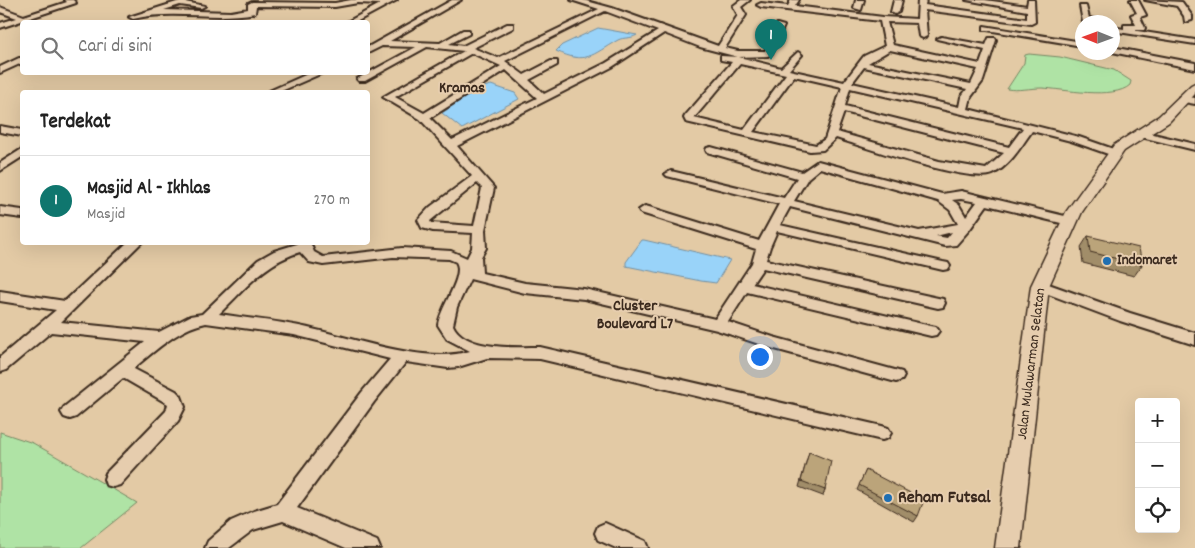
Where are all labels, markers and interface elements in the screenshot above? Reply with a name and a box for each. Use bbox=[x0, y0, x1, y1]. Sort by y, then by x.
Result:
north arrow bbox=[1075, 15, 1120, 60]
pin: 1 bbox=[755, 19, 787, 60]
search box bbox=[20, 20, 370, 75]
icon: search bbox=[38, 34, 66, 62]
text: Cari di sini bbox=[78, 34, 152, 61]
district label: Kramas bbox=[439, 77, 485, 100]
text: Terdekat bbox=[40, 108, 111, 138]
text: Masjid Al - Ikhlas bbox=[87, 176, 211, 203]
text: 1 bbox=[54, 189, 58, 212]
text: 270 m bbox=[314, 189, 350, 212]
text: Masjid bbox=[87, 203, 125, 226]
place label: Indomaret bbox=[1117, 250, 1178, 272]
marker: Indomaret bbox=[1101, 255, 1113, 267]
street label: Jalan Mulawarman Selatan bbox=[1012, 287, 1052, 441]
district label: Cluster Boulevard L7 bbox=[597, 295, 673, 336]
your location bbox=[747, 344, 773, 370]
map controls bbox=[1135, 398, 1180, 533]
button: + bbox=[1135, 398, 1180, 443]
button: − bbox=[1135, 443, 1180, 488]
place label: Reham Futsal bbox=[898, 486, 991, 511]
button: locate bbox=[1135, 488, 1180, 533]
marker: Reham Futsal bbox=[882, 492, 894, 504]

